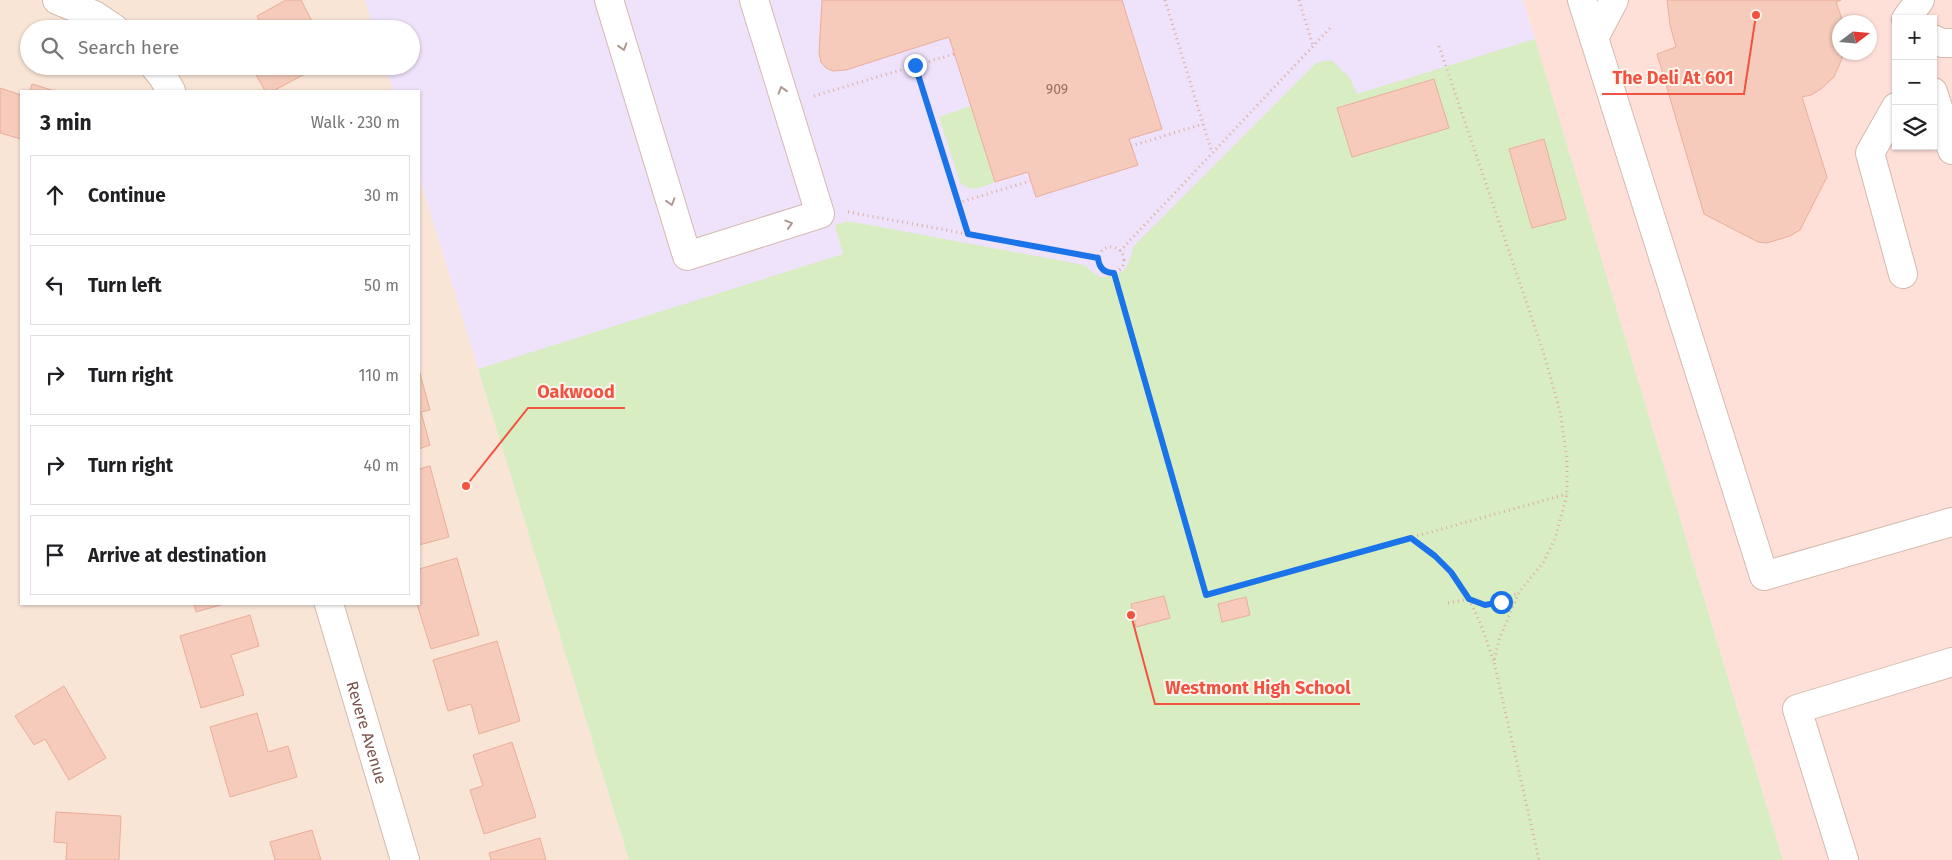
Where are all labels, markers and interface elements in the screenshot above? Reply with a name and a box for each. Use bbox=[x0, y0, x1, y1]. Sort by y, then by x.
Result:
north arrow bbox=[1832, 15, 1877, 60]
map controls bbox=[1892, 15, 1937, 150]
button: + bbox=[1892, 15, 1937, 60]
search box bbox=[20, 20, 420, 75]
icon: search bbox=[38, 34, 66, 62]
text: Search here bbox=[78, 36, 179, 59]
one-way arrow bbox=[618, 42, 628, 50]
route end bbox=[904, 54, 927, 77]
button: − bbox=[1892, 60, 1937, 105]
callout: The Deli At 601 bbox=[1602, 61, 1744, 94]
text: The Deli At 601 bbox=[1612, 67, 1734, 89]
house number: 909 bbox=[1046, 81, 1068, 98]
one-way arrow bbox=[777, 87, 787, 95]
button: layers bbox=[1892, 105, 1937, 150]
text: 3 min bbox=[40, 110, 92, 136]
text: Walk · 230 m bbox=[311, 113, 400, 132]
icon: ahead bbox=[41, 181, 69, 209]
text: Continue bbox=[88, 184, 166, 207]
text: 30 m bbox=[364, 186, 399, 205]
one-way arrow bbox=[665, 198, 675, 206]
one-way arrow bbox=[784, 220, 792, 230]
icon: left bbox=[41, 271, 69, 299]
text: Turn left bbox=[88, 274, 162, 297]
text: 50 m bbox=[364, 276, 399, 295]
icon: right bbox=[41, 361, 69, 389]
text: Turn right bbox=[88, 364, 173, 387]
text: 110 m bbox=[358, 366, 399, 385]
callout: Oakwood bbox=[528, 375, 625, 408]
text: Oakwood bbox=[537, 381, 615, 403]
icon: right bbox=[41, 451, 69, 479]
text: Turn right bbox=[88, 454, 173, 477]
text: 40 m bbox=[364, 456, 399, 475]
icon: arrive bbox=[41, 541, 69, 569]
text: Arrive at destination bbox=[88, 544, 267, 567]
route start bbox=[1490, 591, 1513, 614]
callout: Westmont High School bbox=[1155, 671, 1360, 704]
text: Westmont High School bbox=[1165, 677, 1351, 699]
street label: Revere Avenue bbox=[343, 679, 391, 786]

